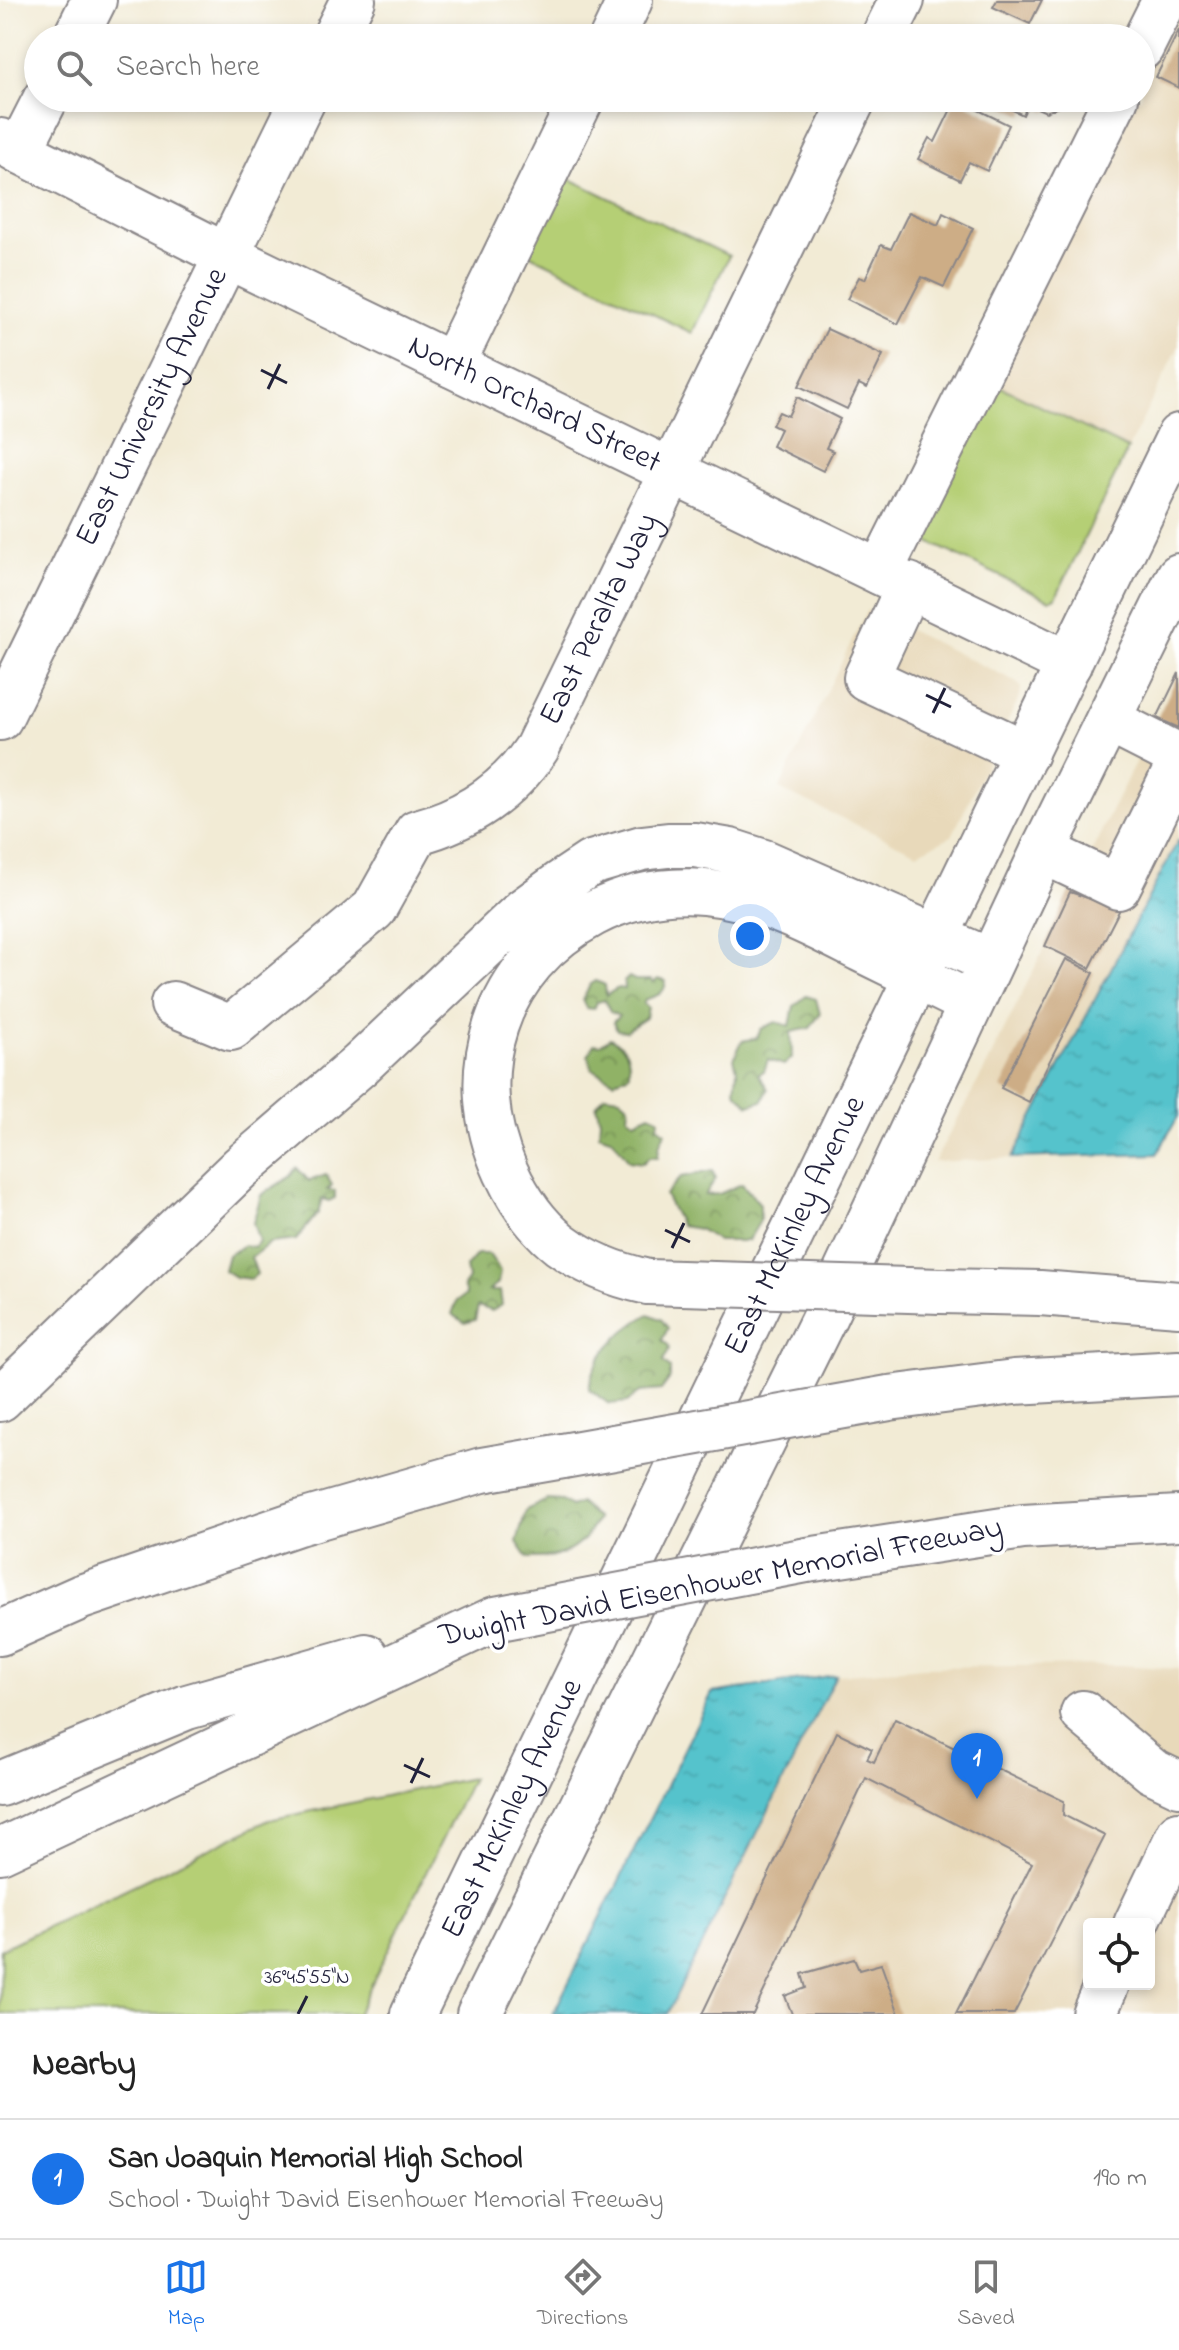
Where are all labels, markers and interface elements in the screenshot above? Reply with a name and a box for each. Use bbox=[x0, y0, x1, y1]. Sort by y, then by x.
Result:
search box bbox=[24, 24, 1155, 112]
icon: search bbox=[52, 46, 96, 90]
text: Search here bbox=[116, 46, 260, 90]
street label: East University Avenue bbox=[64, 259, 241, 555]
street label: North Orchard Street bbox=[400, 323, 669, 486]
street label: East Peralta Way bbox=[528, 505, 672, 734]
your location bbox=[730, 916, 770, 956]
street label: East McKinley Avenue bbox=[712, 1087, 879, 1364]
street label: Dwight David Eisenhower Memorial Freeway bbox=[434, 1505, 1007, 1661]
street label: East McKinley Avenue bbox=[429, 1670, 596, 1947]
pin: 1 bbox=[951, 1733, 1003, 1799]
map controls bbox=[1083, 1918, 1155, 1990]
button: locate bbox=[1083, 1918, 1155, 1990]
text: 36°45'55"N bbox=[264, 1964, 350, 1993]
text: Nearby bbox=[32, 2041, 136, 2091]
text: San Joaquin Memorial High School bbox=[108, 2138, 522, 2182]
text: 1 bbox=[54, 2160, 62, 2198]
text: 190 m bbox=[1093, 2160, 1147, 2198]
text: School · Dwight David Eisenhower Memorial Freeway bbox=[108, 2182, 664, 2220]
tab: Map bbox=[164, 2255, 208, 2335]
tab: Directions bbox=[537, 2255, 628, 2335]
tab: Saved bbox=[957, 2255, 1015, 2335]

